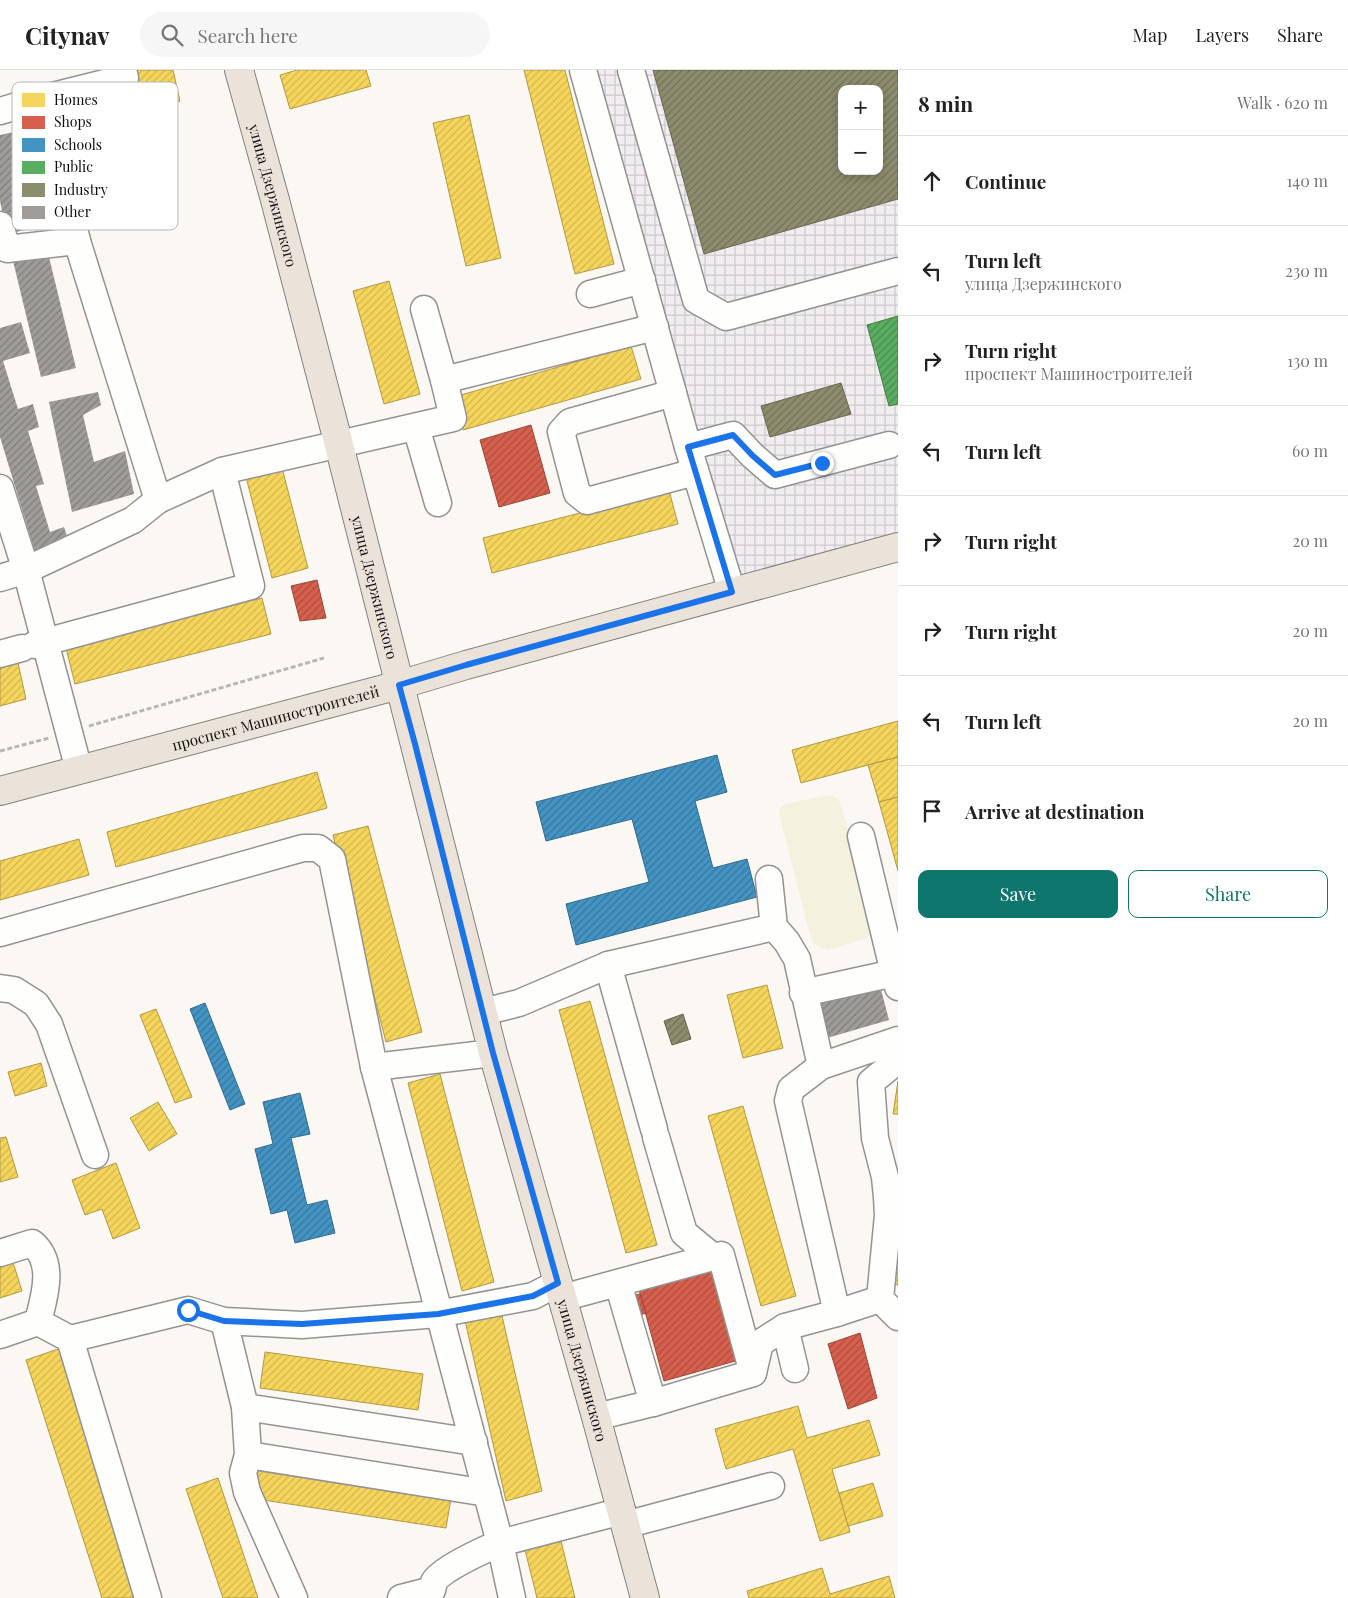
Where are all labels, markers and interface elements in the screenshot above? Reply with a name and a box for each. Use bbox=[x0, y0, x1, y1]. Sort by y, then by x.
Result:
search box bbox=[140, 12, 490, 57]
text: Citynav bbox=[25, 19, 110, 51]
icon: search bbox=[158, 21, 186, 49]
text: Search here bbox=[198, 22, 298, 48]
text: Map bbox=[1132, 23, 1167, 47]
text: Layers bbox=[1195, 23, 1249, 47]
text: Share bbox=[1277, 23, 1323, 47]
legend bbox=[12, 82, 178, 230]
map controls bbox=[838, 85, 883, 175]
button: + bbox=[838, 85, 883, 130]
text: 8 min bbox=[918, 89, 973, 117]
text: Homes bbox=[54, 90, 98, 109]
text: Walk · 620 m bbox=[1237, 92, 1328, 113]
text: Shops bbox=[54, 112, 92, 131]
street label: улица Дзержинского bbox=[244, 121, 302, 269]
button: − bbox=[838, 130, 883, 175]
text: Schools bbox=[54, 135, 102, 154]
text: Public bbox=[54, 157, 93, 176]
icon: ahead bbox=[918, 167, 946, 195]
text: Continue bbox=[965, 168, 1046, 194]
text: 140 m bbox=[1286, 170, 1328, 191]
text: Industry bbox=[54, 180, 108, 199]
text: Other bbox=[54, 202, 92, 221]
text: Turn left bbox=[965, 247, 1042, 273]
icon: left bbox=[918, 257, 946, 285]
text: 230 m bbox=[1285, 260, 1328, 281]
text: улица Дзержинского bbox=[965, 273, 1122, 294]
text: Turn right bbox=[965, 337, 1057, 363]
icon: right bbox=[918, 347, 946, 375]
text: 130 m bbox=[1287, 350, 1328, 371]
text: проспект Машиностроителей bbox=[965, 363, 1193, 384]
icon: left bbox=[918, 437, 946, 465]
text: Turn left bbox=[965, 438, 1042, 464]
text: 60 m bbox=[1292, 440, 1328, 461]
route end bbox=[811, 452, 834, 475]
street label: улица Дзержинского bbox=[347, 513, 403, 661]
icon: right bbox=[918, 527, 946, 555]
text: Turn right bbox=[965, 528, 1057, 554]
text: 20 m bbox=[1293, 530, 1328, 551]
icon: right bbox=[918, 617, 946, 645]
text: Turn right bbox=[965, 618, 1057, 644]
text: 20 m bbox=[1293, 620, 1328, 641]
street label: проспект Машиностроителей bbox=[170, 681, 381, 755]
icon: left bbox=[918, 707, 946, 735]
text: Turn left bbox=[965, 708, 1042, 734]
text: 20 m bbox=[1293, 710, 1328, 731]
icon: arrive bbox=[918, 797, 946, 825]
text: Arrive at destination bbox=[965, 798, 1145, 824]
button: Save bbox=[918, 870, 1118, 918]
button: Share bbox=[1128, 870, 1328, 918]
street label: улица Дзержинского bbox=[553, 1296, 612, 1444]
route start bbox=[177, 1299, 200, 1322]

